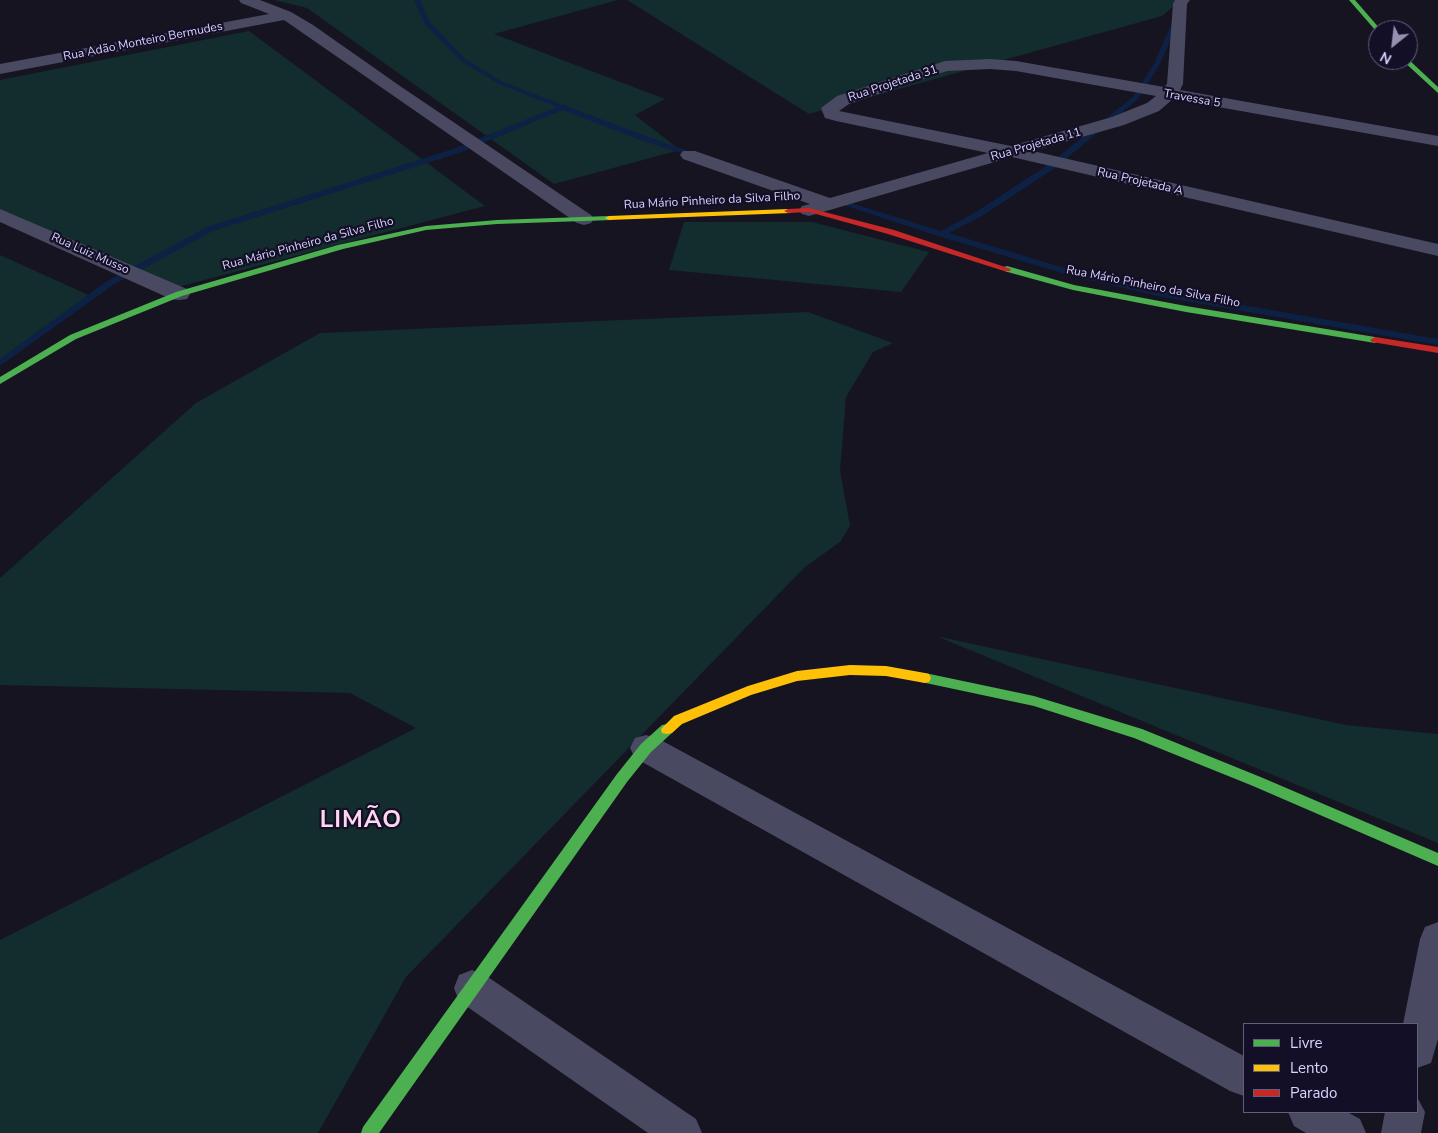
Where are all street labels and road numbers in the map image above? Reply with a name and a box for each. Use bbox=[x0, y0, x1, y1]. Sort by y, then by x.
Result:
street label: Rua Adão Monteiro Bermudes bbox=[62, 19, 224, 65]
street label: Rua Projetada 31 bbox=[846, 63, 940, 105]
street label: Travessa 5 bbox=[1162, 87, 1222, 111]
street label: Rua Projetada 11 bbox=[989, 125, 1083, 165]
street label: Rua Projetada A bbox=[1096, 165, 1184, 199]
street label: Rua Mário Pinheiro da Silva Filho bbox=[623, 189, 801, 213]
street label: Rua Mário Pinheiro da Silva Filho bbox=[221, 214, 395, 274]
street label: Rua Luiz Musso bbox=[49, 230, 131, 278]
street label: Rua Mário Pinheiro da Silva Filho bbox=[1065, 263, 1241, 311]

